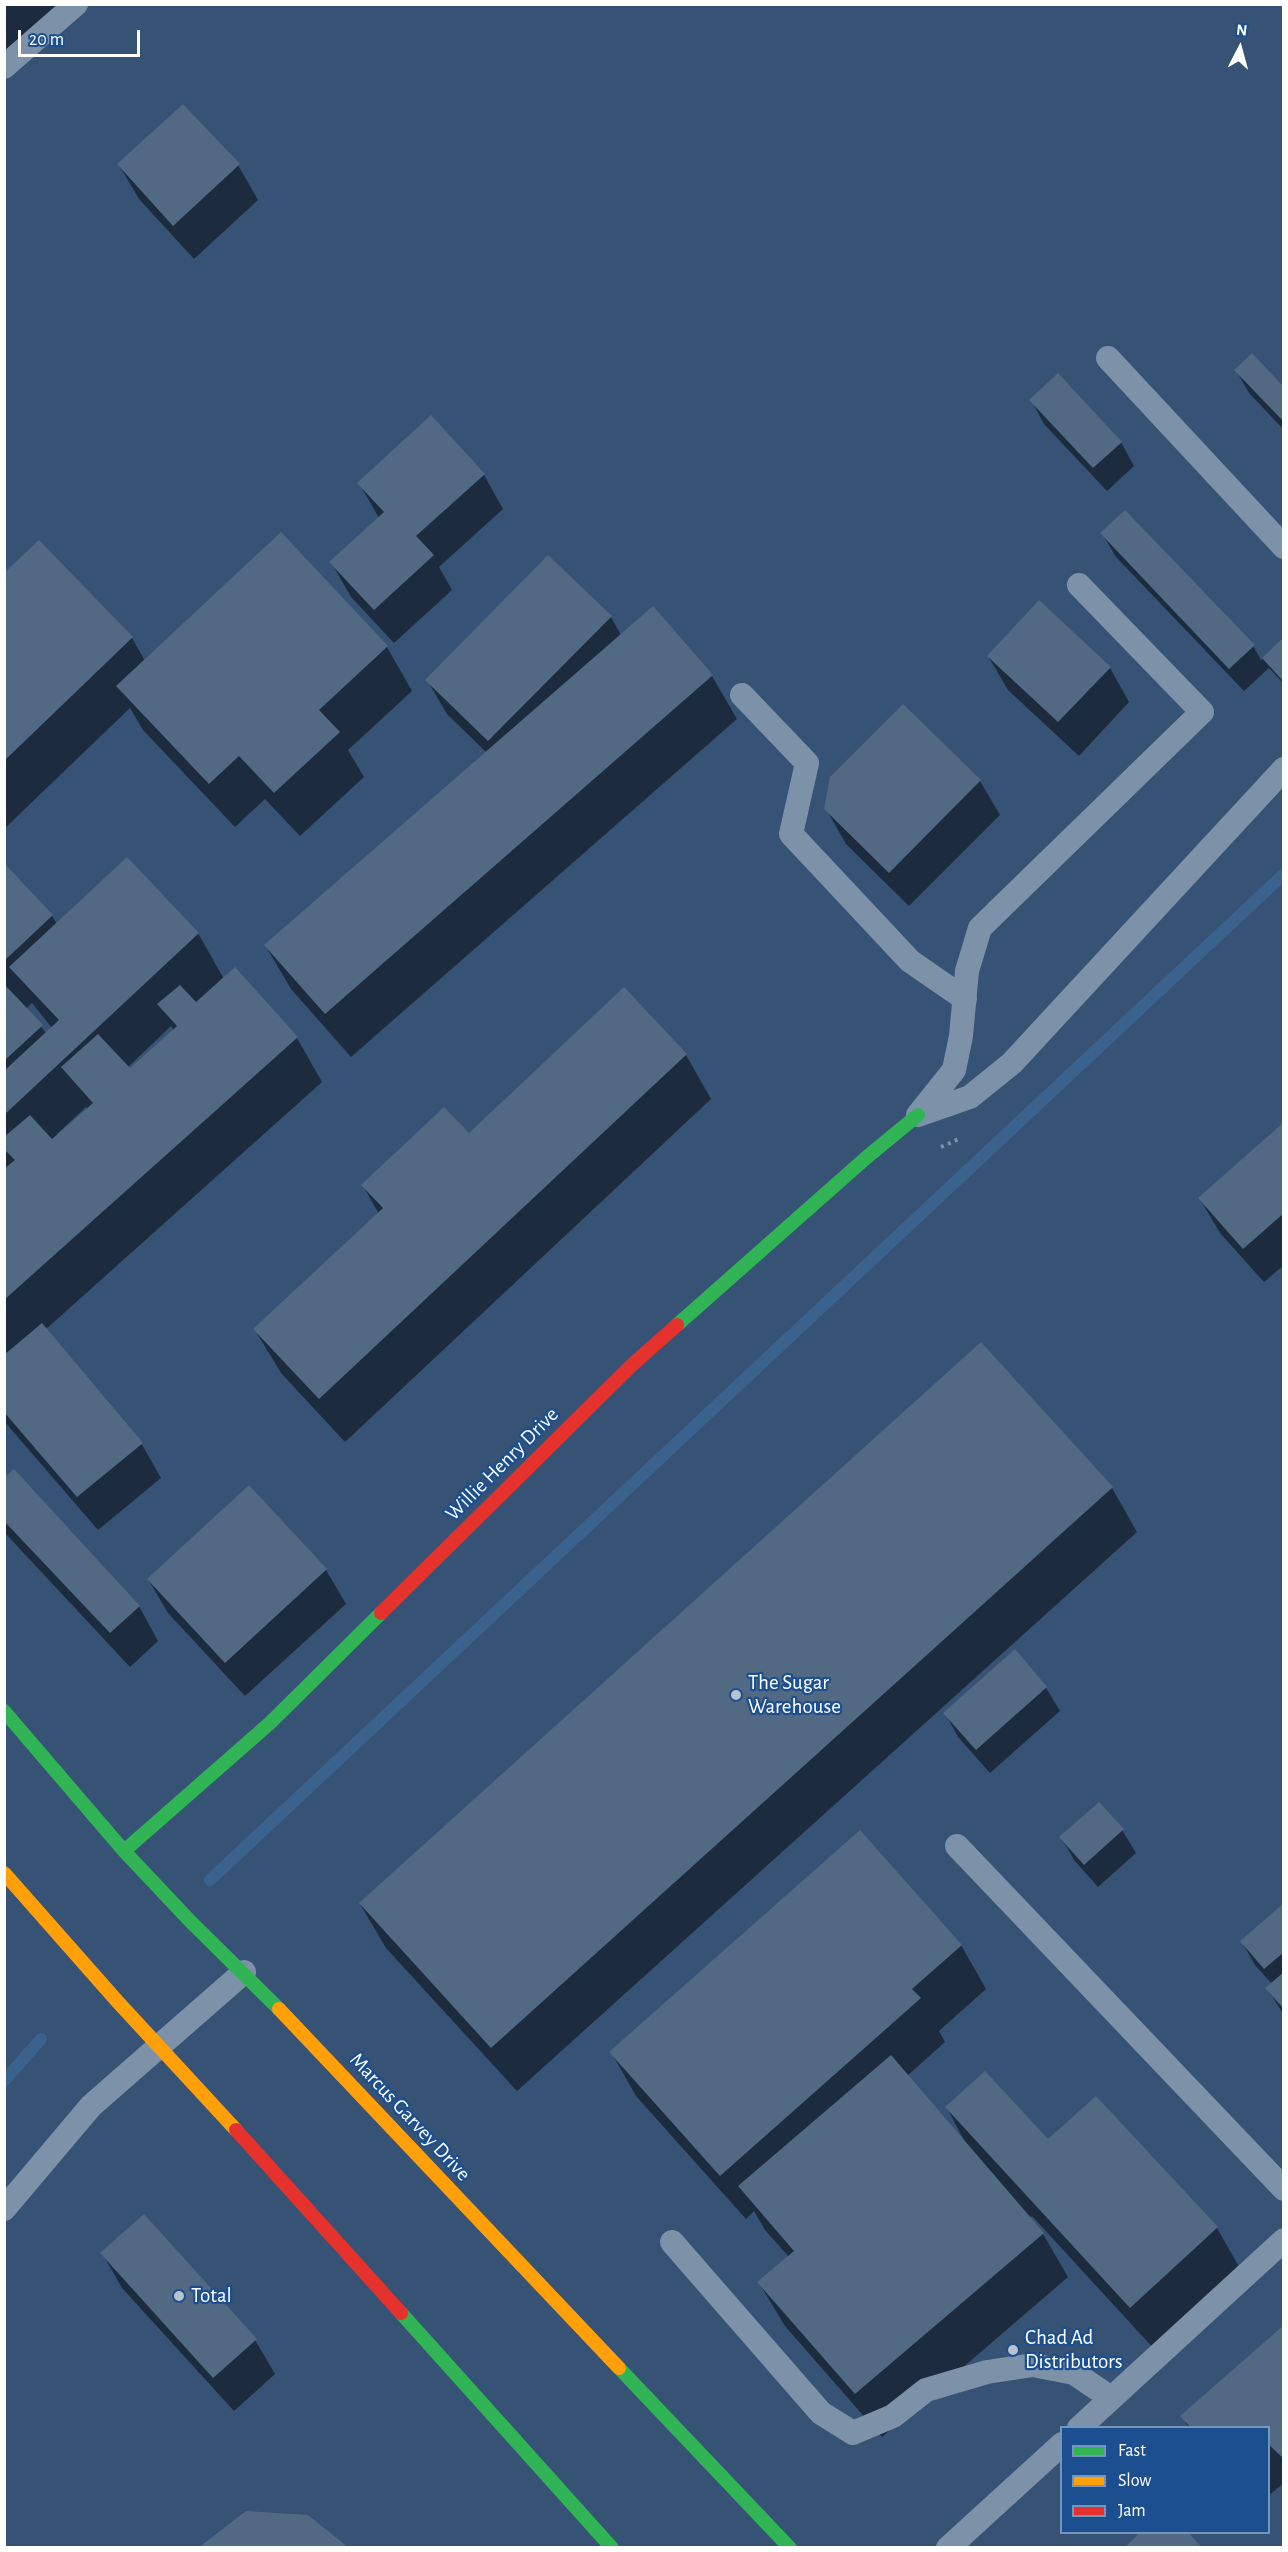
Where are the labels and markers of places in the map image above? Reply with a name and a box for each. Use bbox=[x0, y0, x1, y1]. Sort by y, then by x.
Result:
place label: The Sugar Warehouse bbox=[748, 1670, 841, 1720]
marker: The Sugar Warehouse bbox=[729, 1688, 743, 1702]
place label: Total bbox=[191, 2283, 232, 2309]
marker: Total bbox=[172, 2289, 186, 2303]
place label: Chad Ad Distributors bbox=[1025, 2325, 1123, 2375]
marker: Chad Ad Distributors bbox=[1006, 2343, 1020, 2357]

